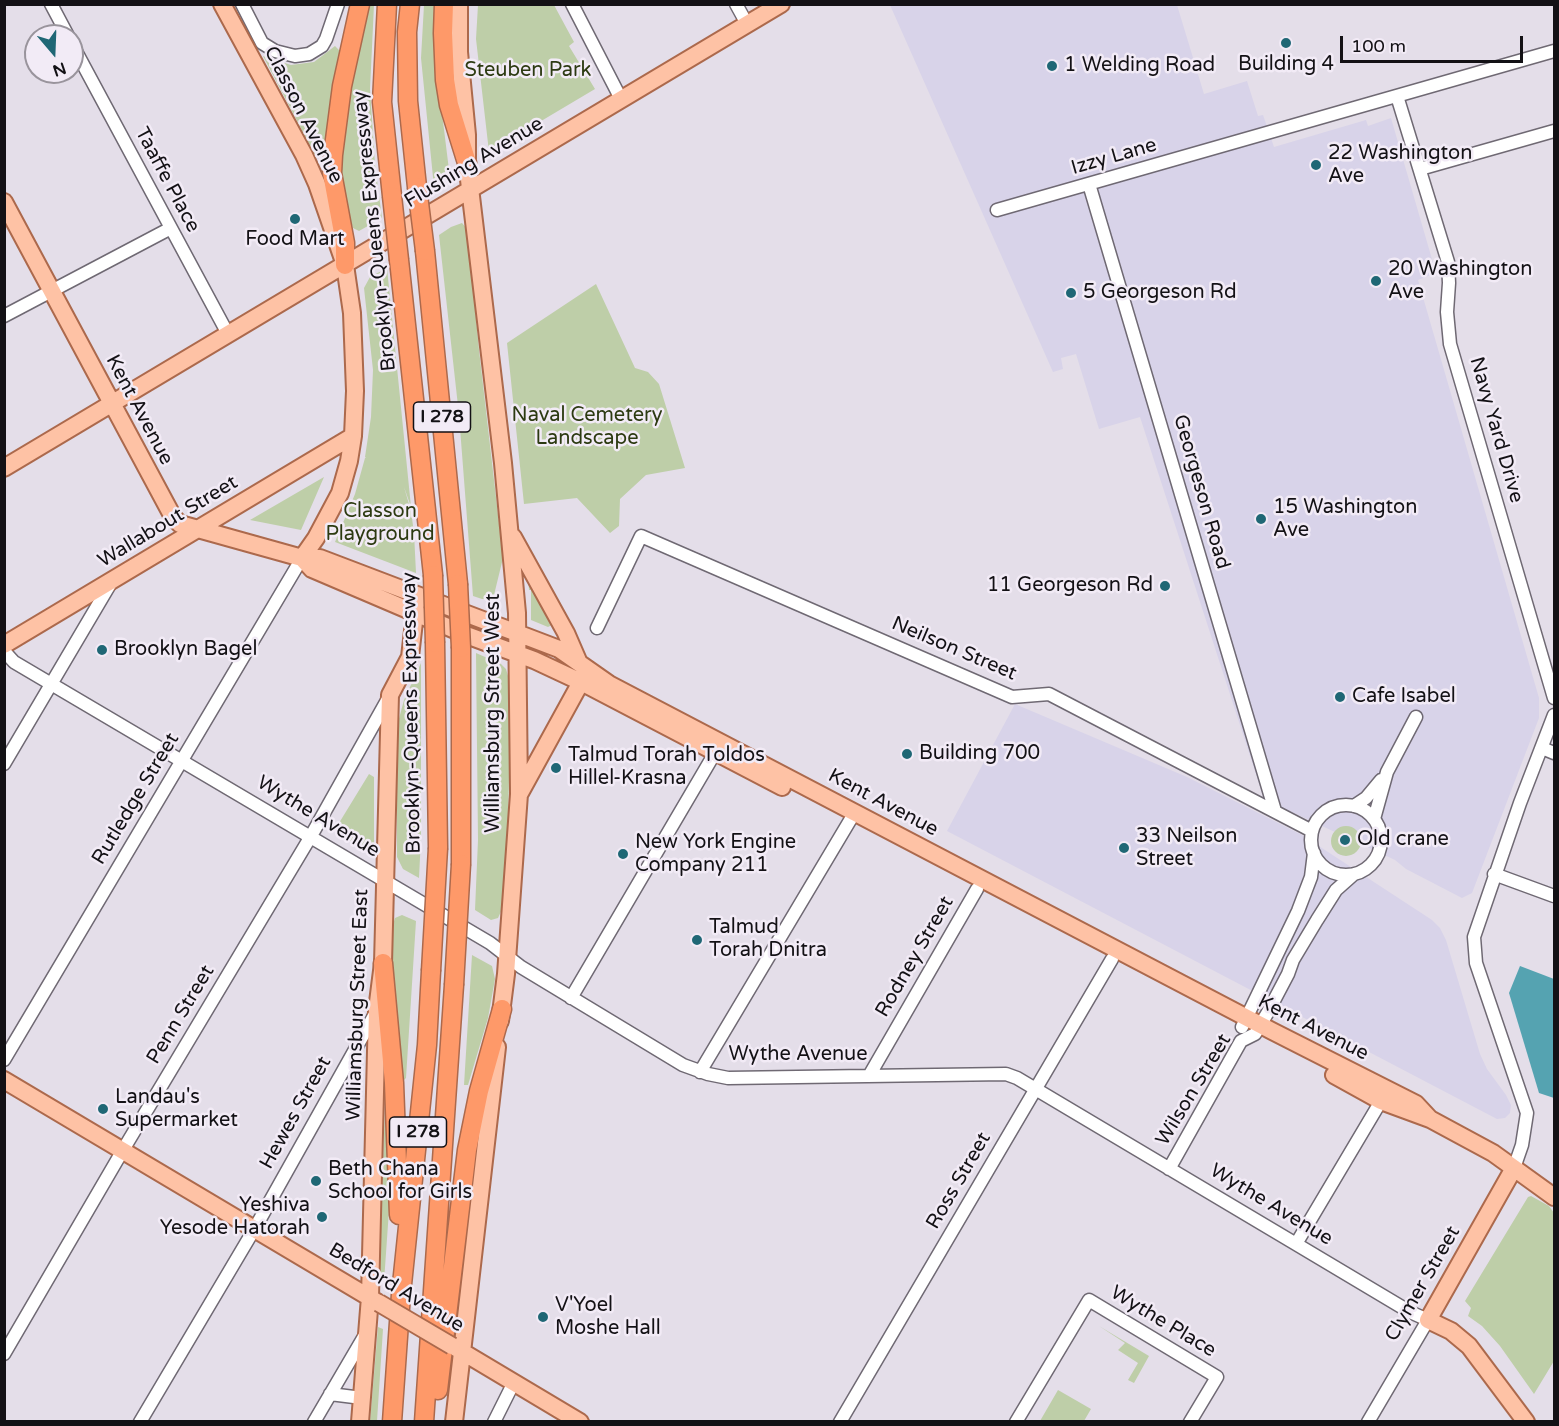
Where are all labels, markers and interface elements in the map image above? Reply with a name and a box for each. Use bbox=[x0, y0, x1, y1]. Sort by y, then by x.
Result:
north arrow bbox=[24, 24, 84, 84]
scale bar bbox=[1343, 24, 1526, 62]
text: 100 m bbox=[1351, 35, 1406, 57]
marker: Building 4 bbox=[1279, 36, 1293, 50]
street label: Classon Avenue bbox=[258, 43, 348, 187]
place label: Building 4 bbox=[1238, 53, 1334, 77]
place label: 1 Welding Road bbox=[1064, 54, 1215, 78]
text: N bbox=[50, 58, 69, 81]
park label: Steuben Park bbox=[465, 59, 591, 83]
marker: 1 Welding Road bbox=[1045, 59, 1059, 73]
street label: Brooklyn-Queens Expressway bbox=[348, 90, 402, 372]
street label: Flushing Avenue bbox=[400, 112, 548, 214]
street label: Taaffe Place bbox=[129, 123, 205, 237]
street label: Izzy Lane bbox=[1068, 133, 1160, 181]
place label: 22 Washington Ave bbox=[1328, 142, 1472, 189]
marker: 22 Washington Ave bbox=[1309, 158, 1323, 172]
marker: Food Mart bbox=[288, 212, 302, 226]
place label: Food Mart bbox=[245, 228, 345, 252]
place label: 20 Washington Ave bbox=[1388, 258, 1532, 305]
marker: 20 Washington Ave bbox=[1369, 274, 1383, 288]
place label: 5 Georgeson Rd bbox=[1083, 281, 1237, 305]
marker: 5 Georgeson Rd bbox=[1064, 286, 1078, 300]
street label: Kent Avenue bbox=[100, 351, 178, 469]
street label: Navy Yard Drive bbox=[1464, 354, 1528, 506]
road number: I 278 bbox=[414, 402, 470, 432]
park label: Naval Cemetery Landscape bbox=[512, 404, 662, 451]
street label: Georgeson Road bbox=[1168, 412, 1234, 572]
street label: Wallabout Street bbox=[94, 471, 242, 573]
place label: 15 Washington Ave bbox=[1273, 496, 1417, 543]
park label: Classon Playground bbox=[325, 500, 435, 547]
marker: 15 Washington Ave bbox=[1254, 512, 1268, 526]
street label: Brooklyn-Queens Expressway bbox=[398, 572, 426, 854]
place label: 11 Georgeson Rd bbox=[987, 574, 1153, 598]
marker: 11 Georgeson Rd bbox=[1158, 579, 1172, 593]
street label: Williamsburg Street West bbox=[482, 593, 506, 833]
street label: Neilson Street bbox=[888, 612, 1020, 686]
place label: Brooklyn Bagel bbox=[114, 638, 257, 662]
marker: Brooklyn Bagel bbox=[95, 643, 109, 657]
place label: Cafe Isabel bbox=[1352, 685, 1456, 709]
marker: Cafe Isabel bbox=[1333, 690, 1347, 704]
street label: Rutledge Street bbox=[87, 729, 185, 869]
place label: Building 700 bbox=[919, 742, 1040, 766]
place label: Talmud Torah Toldos Hillel-Krasna bbox=[568, 744, 765, 791]
marker: Building 700 bbox=[900, 747, 914, 761]
marker: Talmud Torah Toldos Hillel-Krasna bbox=[549, 761, 563, 775]
street label: Kent Avenue bbox=[824, 764, 942, 842]
street label: Wythe Avenue bbox=[252, 771, 384, 863]
place label: 33 Neilson Street bbox=[1136, 825, 1237, 872]
place label: Old crane bbox=[1357, 828, 1449, 852]
place label: New York Engine Company 211 bbox=[635, 831, 796, 878]
marker: Old crane bbox=[1338, 833, 1352, 847]
marker: 33 Neilson Street bbox=[1117, 841, 1131, 855]
marker: New York Engine Company 211 bbox=[616, 847, 630, 861]
street label: Williamsburg Street East bbox=[342, 888, 374, 1122]
street label: Rodney Street bbox=[871, 892, 959, 1022]
place label: Talmud Torah Dnitra bbox=[709, 916, 827, 963]
marker: Talmud Torah Dnitra bbox=[690, 933, 704, 947]
street label: Penn Street bbox=[142, 961, 220, 1069]
street label: Kent Avenue bbox=[1254, 990, 1372, 1066]
street label: Wilson Street bbox=[1151, 1030, 1237, 1150]
street label: Wythe Avenue bbox=[728, 1043, 868, 1067]
street label: Hewes Street bbox=[255, 1053, 337, 1173]
place label: Landau's Supermarket bbox=[115, 1086, 238, 1133]
marker: Landau's Supermarket bbox=[96, 1102, 110, 1116]
road number: I 278 bbox=[390, 1117, 446, 1147]
street label: Ross Street bbox=[922, 1128, 996, 1234]
place label: Beth Chana School for Girls bbox=[328, 1158, 472, 1205]
street label: Wythe Avenue bbox=[1205, 1159, 1337, 1251]
marker: Beth Chana School for Girls bbox=[309, 1174, 323, 1188]
place label: Yeshiva Yesode Hatorah bbox=[160, 1194, 310, 1241]
marker: Yeshiva Yesode Hatorah bbox=[315, 1210, 329, 1224]
street label: Clymer Street bbox=[1380, 1222, 1466, 1346]
street label: Bedford Avenue bbox=[324, 1238, 468, 1338]
street label: Wythe Place bbox=[1106, 1281, 1220, 1363]
place label: V'Yoel Moshe Hall bbox=[555, 1294, 661, 1341]
marker: V'Yoel Moshe Hall bbox=[536, 1310, 550, 1324]

